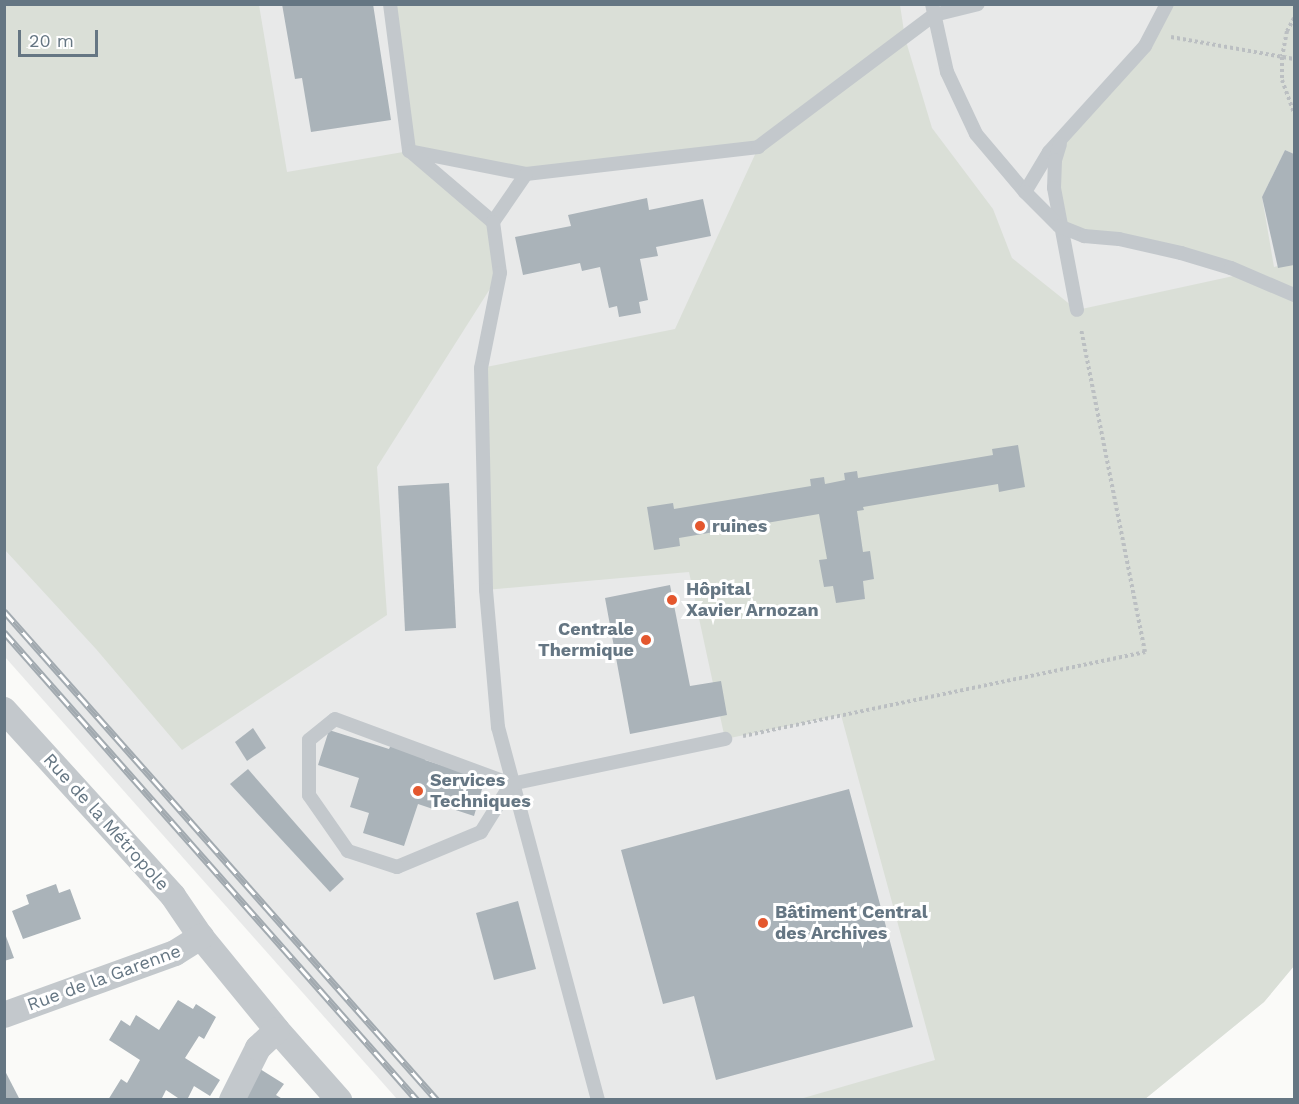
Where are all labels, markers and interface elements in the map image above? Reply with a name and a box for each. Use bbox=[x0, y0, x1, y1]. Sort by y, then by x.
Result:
scale bar bbox=[21, 18, 100, 56]
text: 20 m bbox=[29, 30, 74, 51]
place label: ruines bbox=[712, 515, 767, 537]
marker: ruines bbox=[693, 519, 707, 533]
place label: Hôpital Xavier Arnozan bbox=[686, 579, 819, 622]
marker: Hôpital Xavier Arnozan bbox=[663, 591, 681, 609]
place label: Centrale Thermique bbox=[538, 619, 634, 662]
marker: Centrale Thermique bbox=[639, 633, 653, 647]
street label: Rue de la Métropole bbox=[38, 749, 174, 895]
place label: Services Techniques bbox=[430, 770, 531, 812]
marker: Services Techniques bbox=[411, 784, 425, 798]
place label: Bâtiment Central des Archives bbox=[775, 902, 928, 944]
marker: Bâtiment Central des Archives bbox=[756, 916, 770, 930]
street label: Rue de la Garenne bbox=[24, 940, 184, 1016]

